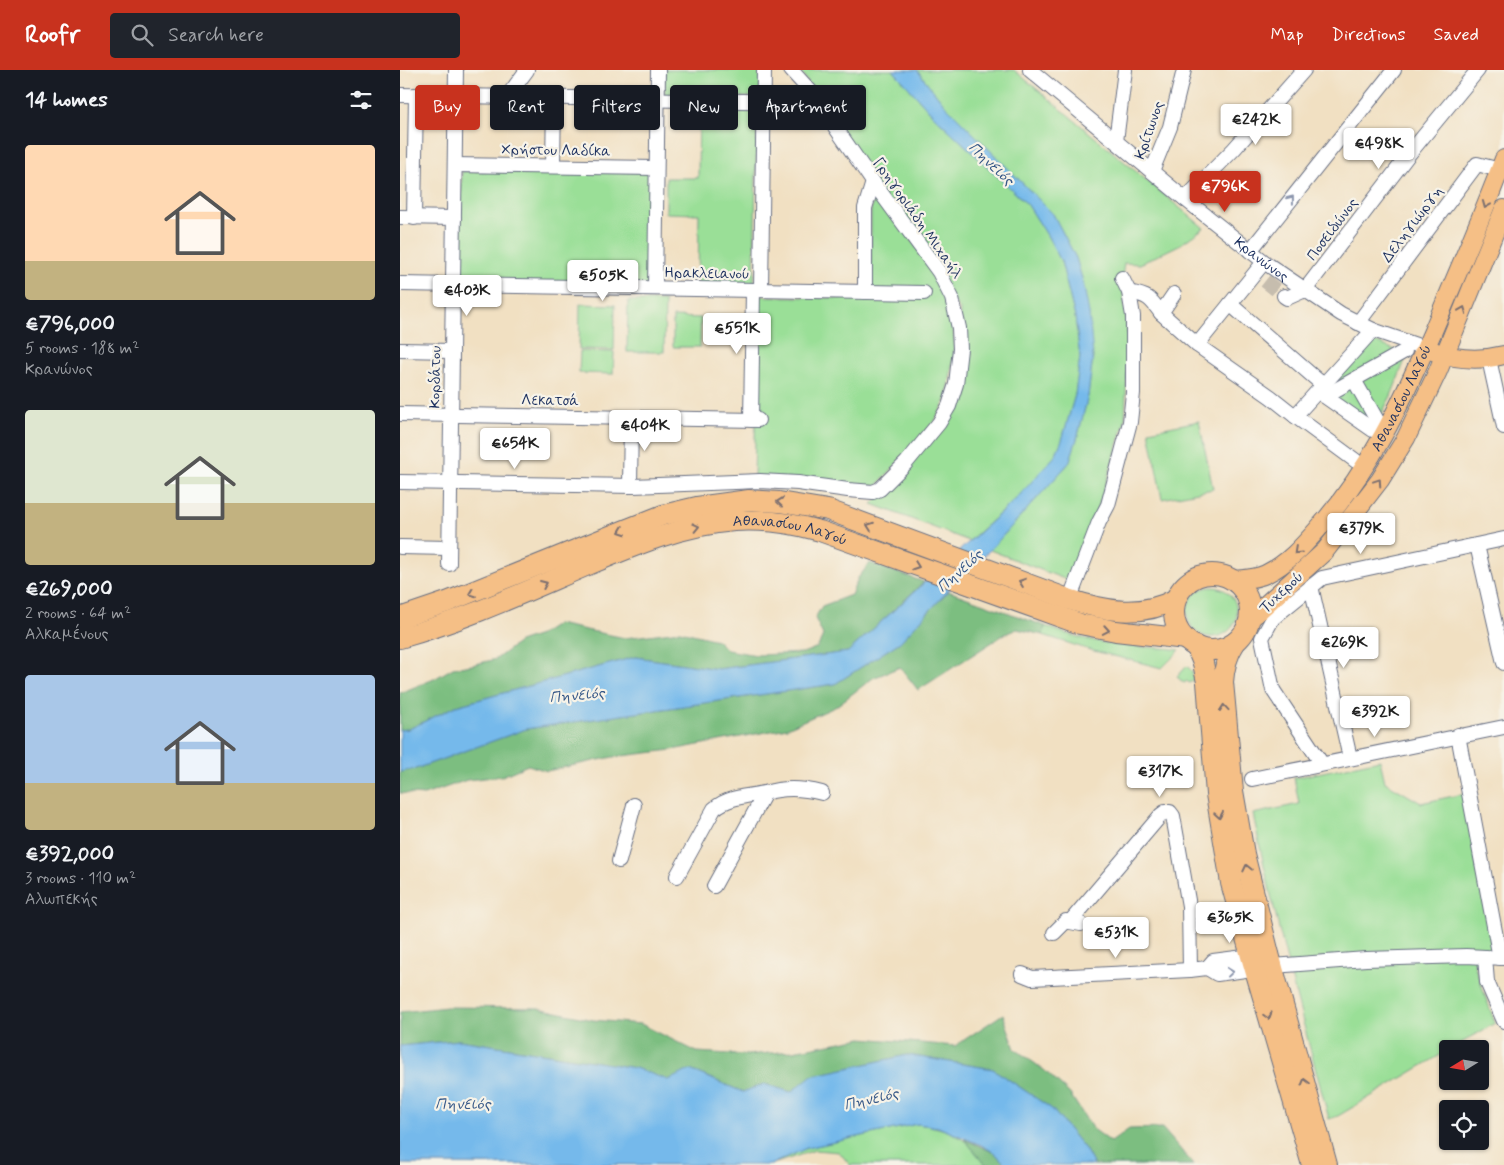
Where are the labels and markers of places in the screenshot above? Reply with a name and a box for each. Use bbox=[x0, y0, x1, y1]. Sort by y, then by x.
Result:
pin: €242K bbox=[1221, 104, 1291, 146]
pin: €498K bbox=[1344, 128, 1414, 170]
pin: €796K bbox=[1190, 170, 1260, 213]
pin: €505K bbox=[568, 260, 638, 302]
pin: €403K bbox=[432, 274, 502, 317]
pin: €551K bbox=[702, 312, 772, 355]
pin: €404K bbox=[610, 410, 680, 452]
pin: €654K bbox=[480, 428, 550, 470]
pin: €379K bbox=[1326, 512, 1396, 555]
pin: €269K bbox=[1309, 626, 1379, 669]
pin: €392K bbox=[1340, 696, 1410, 738]
pin: €317K bbox=[1125, 756, 1195, 798]
pin: €365K bbox=[1195, 902, 1265, 944]
pin: €531K bbox=[1081, 916, 1151, 959]

